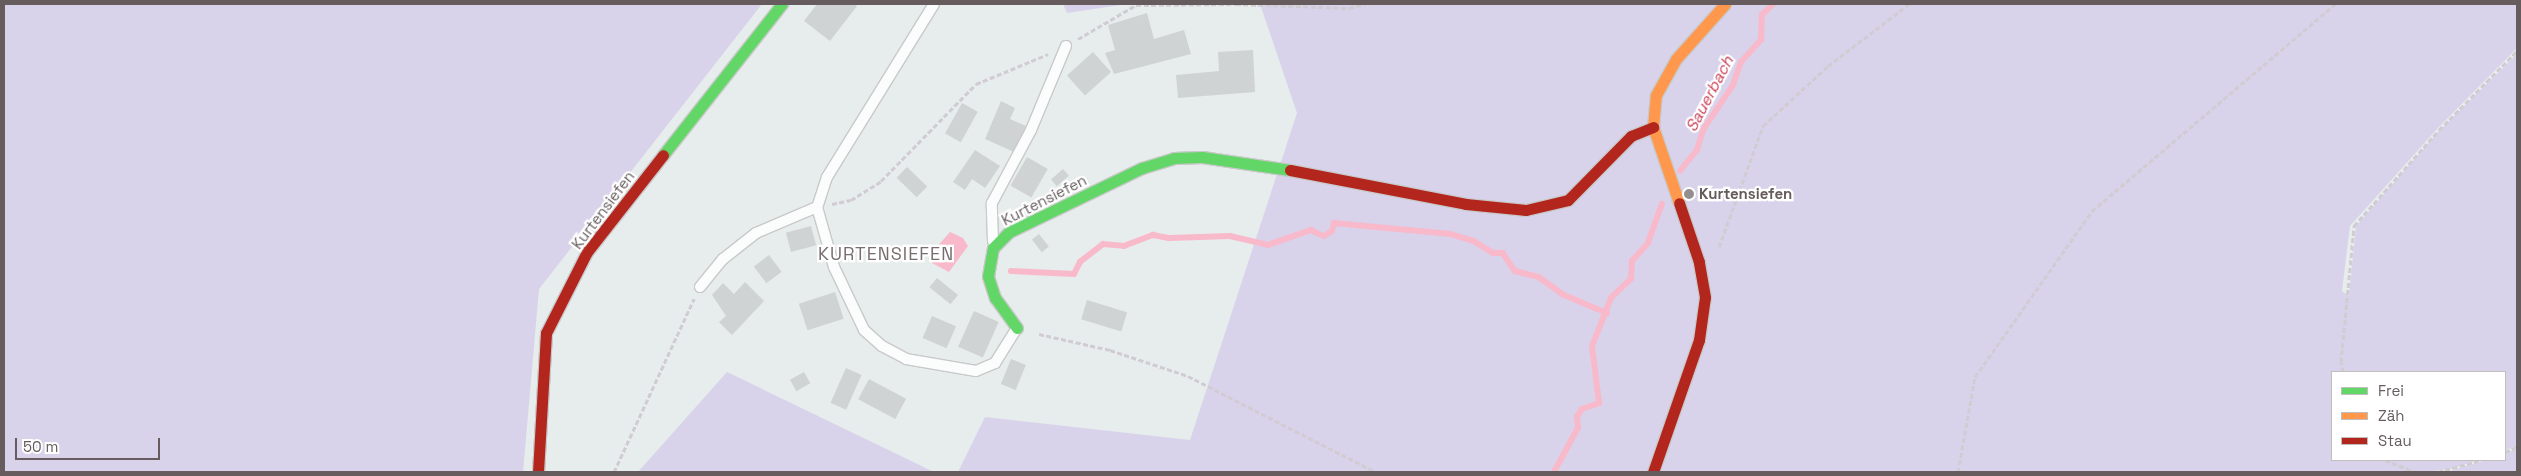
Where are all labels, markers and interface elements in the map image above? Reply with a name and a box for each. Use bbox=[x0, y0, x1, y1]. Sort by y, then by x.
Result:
water label: Sauerbach bbox=[1682, 53, 1738, 135]
street label: Kurtensiefen bbox=[568, 167, 638, 253]
street label: Kurtensiefen bbox=[998, 171, 1090, 229]
place label: Kurtensiefen bbox=[1699, 185, 1792, 203]
marker: Kurtensiefen bbox=[1683, 188, 1695, 200]
district label: KURTENSIEFEN bbox=[816, 243, 956, 265]
legend bbox=[2331, 371, 2506, 461]
text: Frei bbox=[2378, 381, 2404, 400]
text: Zäh bbox=[2378, 406, 2404, 425]
scale bar bbox=[18, 428, 162, 460]
text: Stau bbox=[2378, 431, 2412, 450]
text: 50 m bbox=[23, 437, 58, 456]

